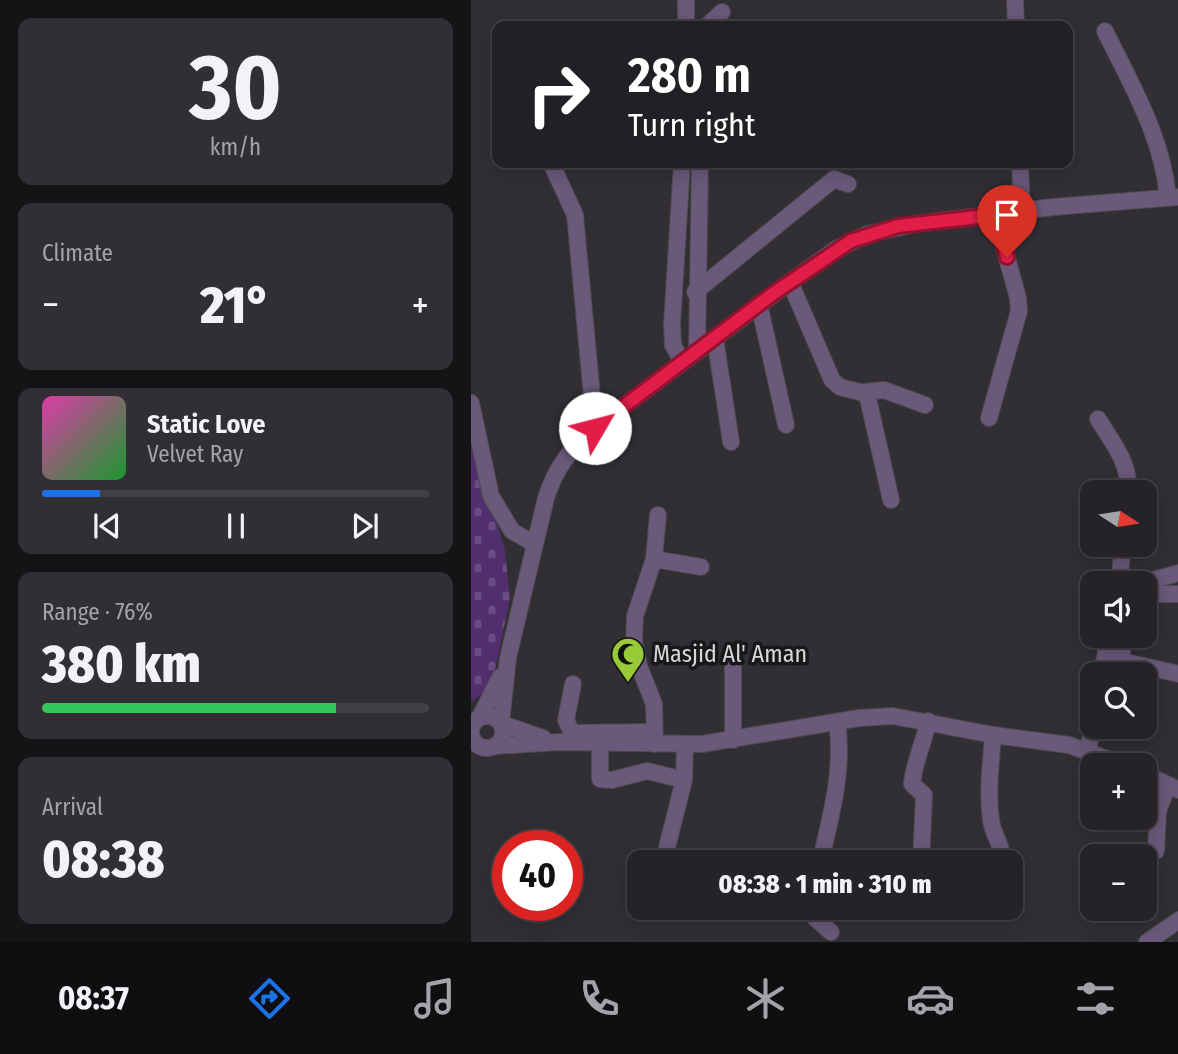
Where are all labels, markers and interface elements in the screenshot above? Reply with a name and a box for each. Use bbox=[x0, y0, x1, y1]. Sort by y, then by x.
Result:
text: 30 bbox=[189, 33, 282, 142]
text: 280 m bbox=[628, 46, 751, 105]
icon: right bbox=[513, 49, 604, 140]
text: Turn right bbox=[628, 106, 755, 144]
text: km/h bbox=[210, 133, 261, 161]
pin bbox=[977, 185, 1037, 257]
icon: arrive bbox=[988, 196, 1026, 234]
text: Climate bbox=[42, 239, 113, 267]
text: 21° bbox=[200, 274, 271, 337]
text: − bbox=[42, 282, 59, 328]
text: + bbox=[412, 282, 429, 328]
position arrow bbox=[558, 391, 632, 465]
text: Static Love bbox=[147, 409, 265, 440]
text: Velvet Ray bbox=[147, 440, 243, 468]
north arrow bbox=[1080, 480, 1157, 556]
map controls bbox=[1080, 480, 1157, 921]
icon: previous bbox=[88, 507, 126, 545]
icon: pause bbox=[217, 507, 255, 545]
icon: next bbox=[346, 507, 384, 545]
button: sound bbox=[1080, 571, 1157, 648]
text: Range · 76% bbox=[42, 598, 153, 626]
text: 380 km bbox=[42, 633, 201, 696]
mosque icon: Masjid Al' Aman bbox=[609, 635, 647, 684]
place label: Masjid Al' Aman bbox=[653, 640, 807, 668]
button: search bbox=[1080, 662, 1157, 739]
button: + bbox=[1080, 753, 1157, 830]
text: Arrival bbox=[42, 793, 103, 821]
text: 08:38 bbox=[42, 828, 165, 891]
speed limit sign: 40 bbox=[492, 830, 583, 921]
button: − bbox=[1080, 844, 1157, 921]
text: 08:38 · 1 min · 310 m bbox=[718, 869, 932, 900]
icon: directions bbox=[245, 974, 294, 1023]
icon: music bbox=[410, 974, 459, 1023]
icon: phone bbox=[575, 974, 624, 1023]
icon: climate bbox=[741, 974, 790, 1023]
icon: car bbox=[906, 974, 955, 1023]
icon: filters bbox=[1071, 974, 1120, 1023]
text: 08:37 bbox=[58, 979, 129, 1017]

